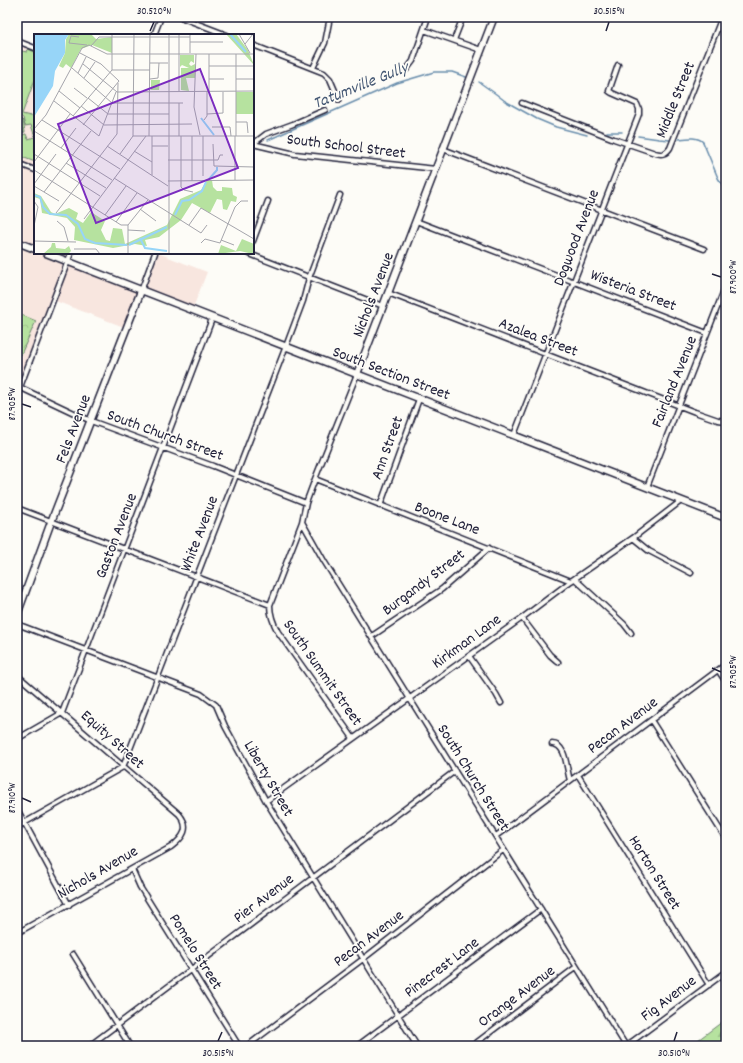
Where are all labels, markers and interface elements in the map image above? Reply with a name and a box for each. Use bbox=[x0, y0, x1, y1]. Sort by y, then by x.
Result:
text: 30.520°N bbox=[137, 5, 171, 19]
text: 30.515°N bbox=[593, 5, 625, 19]
inset map bbox=[34, 34, 254, 254]
water label: Tatumville Gully bbox=[310, 56, 414, 117]
street label: Middle Street bbox=[650, 58, 702, 142]
street label: South School Street bbox=[285, 128, 407, 166]
street label: Dogwood Avenue bbox=[548, 186, 606, 290]
street label: Nichols Avenue bbox=[347, 249, 401, 341]
text: 87.900°W bbox=[727, 260, 741, 294]
street label: Wisteria Street bbox=[587, 264, 680, 318]
street label: Azalea Street bbox=[495, 312, 581, 364]
street label: Fairland Avenue bbox=[646, 333, 704, 431]
street label: South Section Street bbox=[329, 341, 453, 407]
text: 87.905°W bbox=[6, 387, 20, 421]
street label: Fels Avenue bbox=[50, 391, 98, 467]
street label: South Church Street bbox=[104, 404, 226, 468]
street label: Ann Street bbox=[366, 413, 410, 483]
street label: Gaston Avenue bbox=[90, 490, 144, 582]
street label: White Avenue bbox=[175, 493, 225, 575]
street label: Boone Lane bbox=[411, 496, 483, 542]
street label: Burgandy Street bbox=[378, 544, 470, 622]
street label: Kirkman Lane bbox=[428, 609, 506, 675]
street label: South Summit Street bbox=[277, 615, 367, 731]
text: 87.905°W bbox=[727, 655, 741, 689]
street label: Pecan Avenue bbox=[583, 692, 663, 760]
street label: Equity Street bbox=[75, 705, 149, 775]
street label: South Church Street bbox=[431, 720, 515, 836]
street label: Liberty Street bbox=[237, 737, 299, 821]
text: 87.910°W bbox=[6, 782, 20, 813]
street label: Horton Street bbox=[622, 831, 686, 915]
street label: Nichols Avenue bbox=[53, 841, 143, 905]
street label: Pier Avenue bbox=[229, 869, 299, 929]
street label: Pecan Avenue bbox=[329, 905, 409, 973]
street label: Pomelo Street bbox=[162, 909, 228, 995]
street label: Pinecrest Lane bbox=[400, 932, 484, 1004]
street label: Orange Avenue bbox=[474, 960, 560, 1034]
street label: Fig Avenue bbox=[636, 970, 702, 1028]
text: 30.515°N bbox=[202, 1047, 234, 1061]
text: 30.510°N bbox=[658, 1047, 690, 1061]

